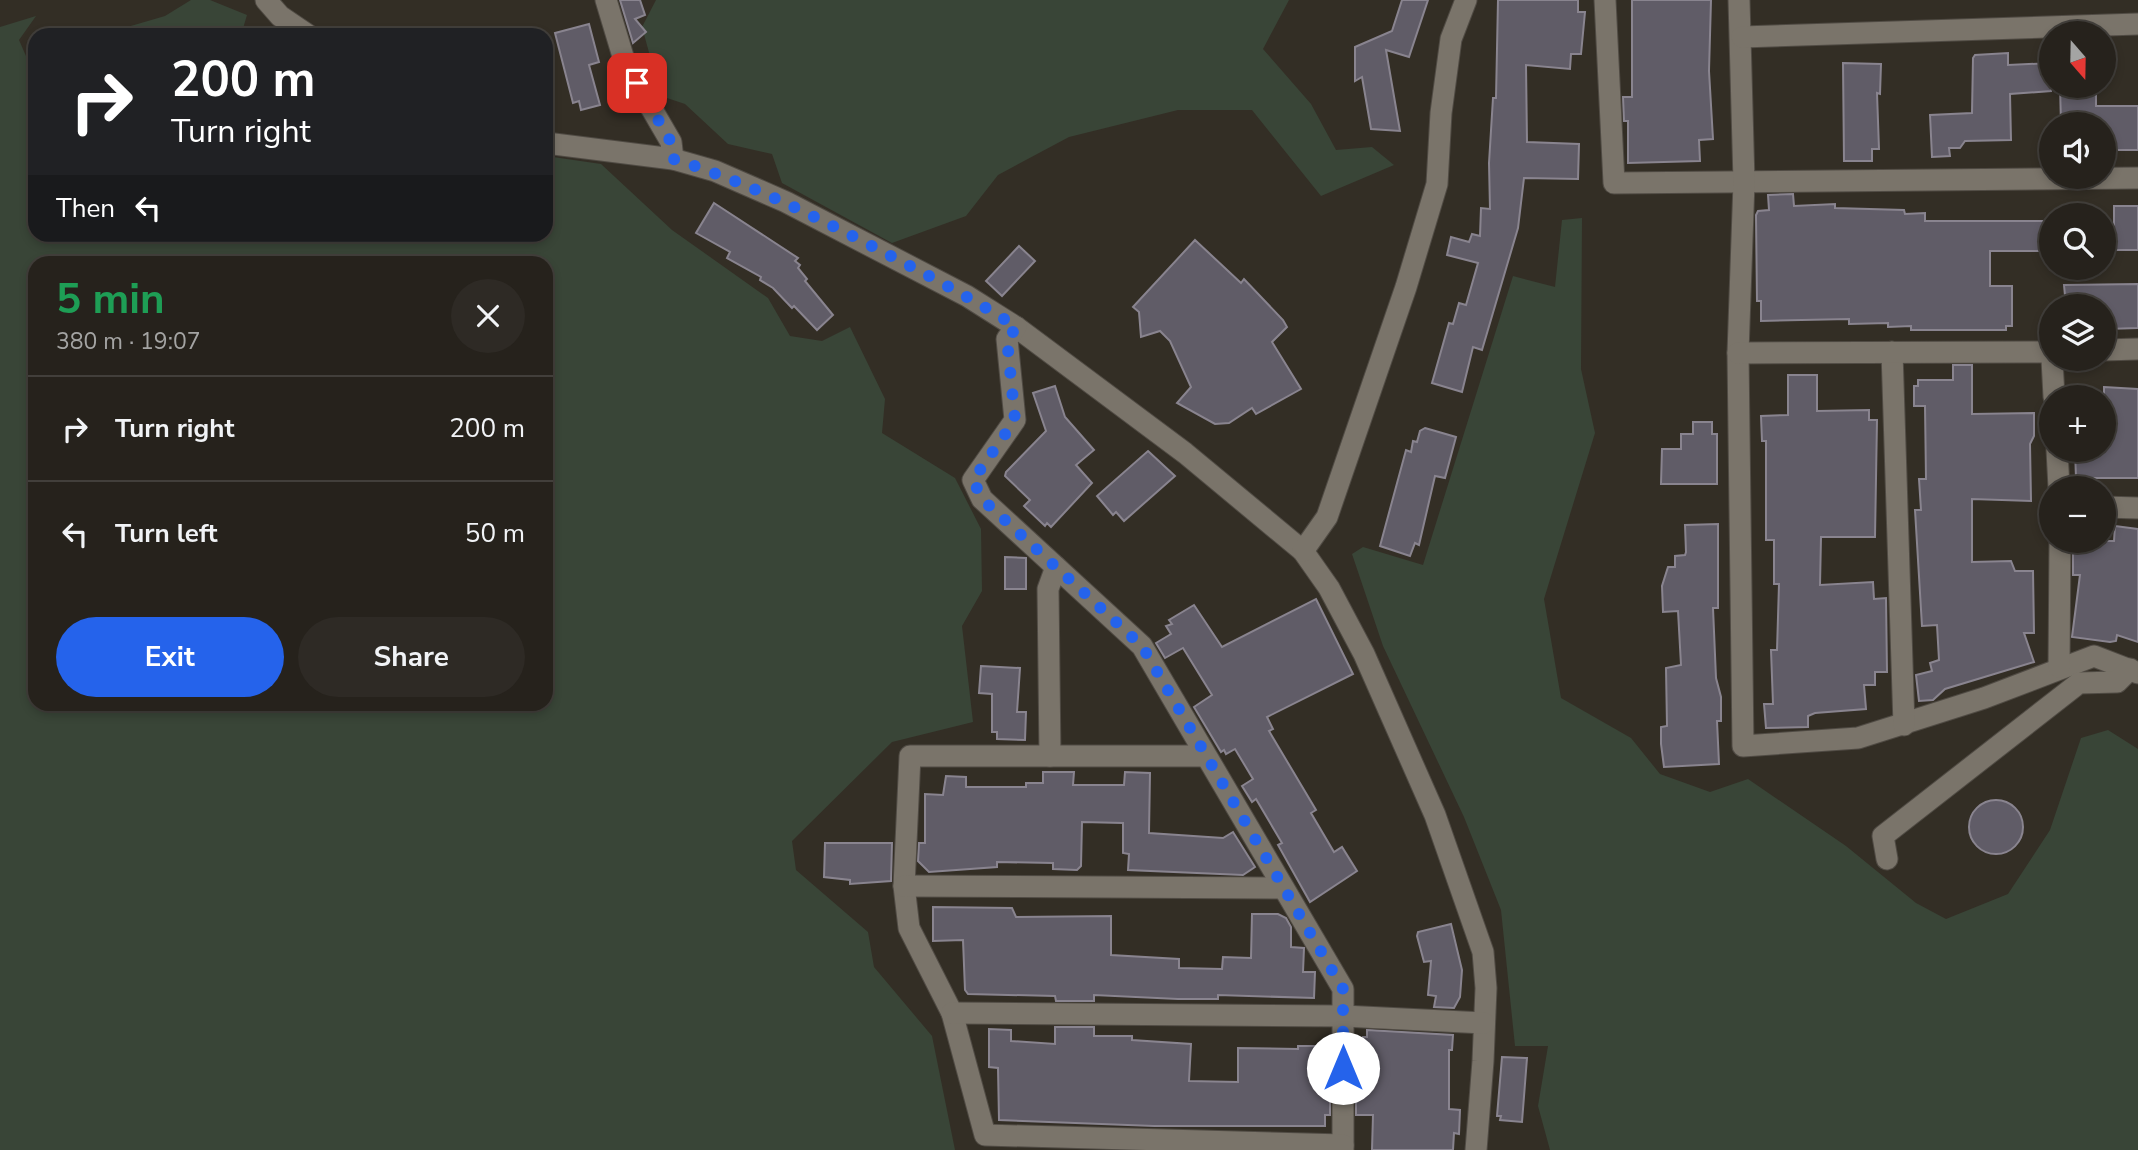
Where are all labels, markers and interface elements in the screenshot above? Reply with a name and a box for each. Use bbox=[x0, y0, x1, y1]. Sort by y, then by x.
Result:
north arrow bbox=[2039, 21, 2116, 98]
map controls bbox=[2039, 21, 2116, 553]
text: 200 m bbox=[171, 46, 315, 113]
pin bbox=[607, 53, 667, 113]
icon: right bbox=[56, 56, 147, 147]
icon: arrive bbox=[618, 64, 656, 102]
text: Turn right bbox=[171, 110, 311, 153]
button: sound bbox=[2039, 112, 2116, 189]
icon: left bbox=[129, 189, 167, 227]
text: Then bbox=[56, 191, 115, 226]
button: search bbox=[2039, 203, 2116, 280]
text: 5 min bbox=[56, 271, 165, 328]
button: close bbox=[451, 279, 525, 353]
button: layers bbox=[2039, 294, 2116, 371]
text: 380 m · 19:07 bbox=[56, 326, 201, 357]
button: + bbox=[2039, 385, 2116, 462]
icon: right bbox=[56, 410, 94, 448]
text: Turn right bbox=[115, 411, 234, 446]
text: 200 m bbox=[449, 411, 525, 446]
button: − bbox=[2039, 476, 2116, 553]
icon: left bbox=[56, 515, 94, 553]
text: Turn left bbox=[115, 516, 218, 551]
text: 50 m bbox=[465, 516, 525, 551]
button: Exit bbox=[56, 617, 284, 697]
button: Share bbox=[298, 617, 525, 697]
position arrow bbox=[1306, 1031, 1380, 1105]

